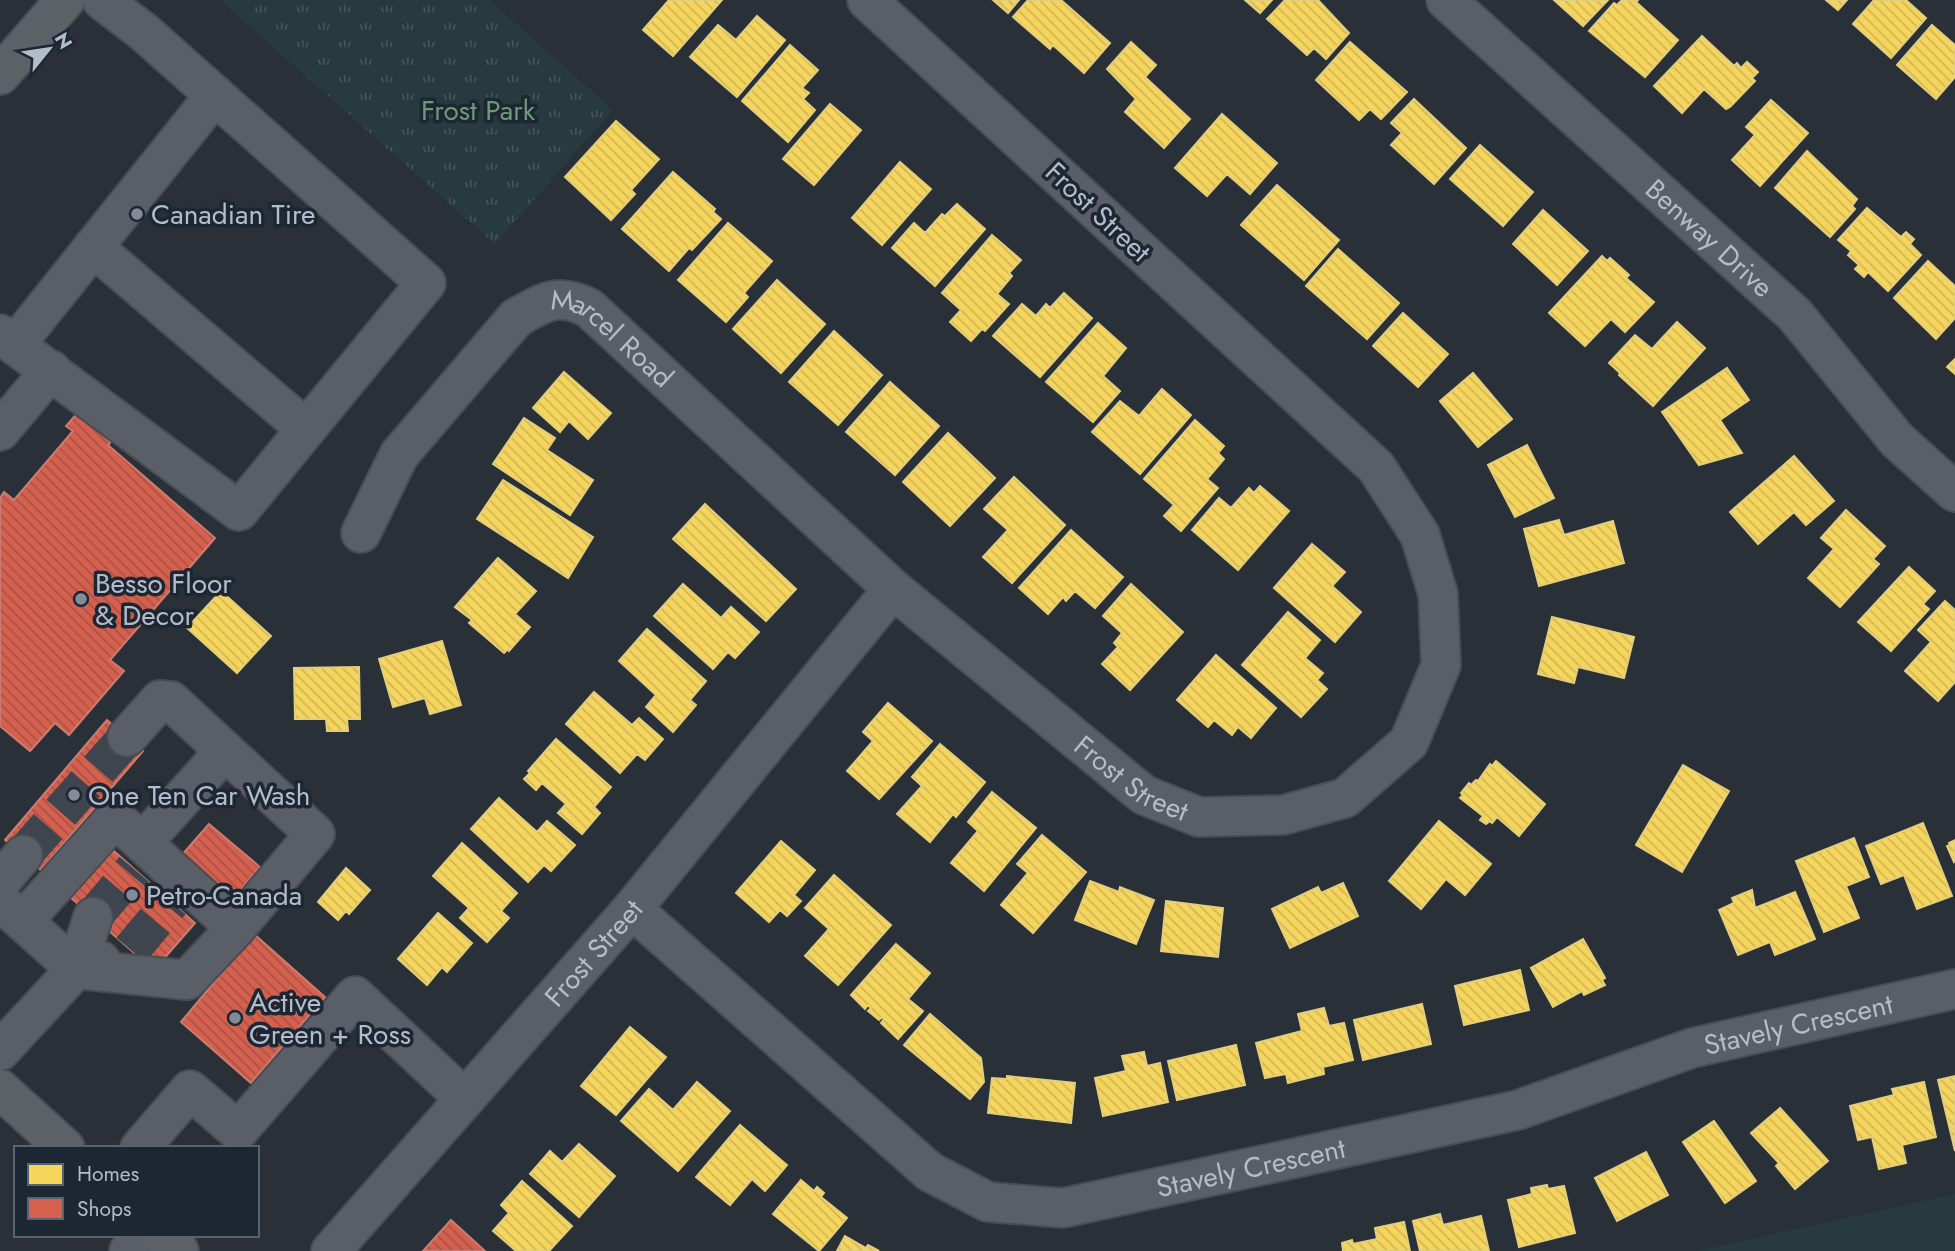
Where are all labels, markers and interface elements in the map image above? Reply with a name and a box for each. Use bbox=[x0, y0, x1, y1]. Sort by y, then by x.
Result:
north arrow bbox=[14, 14, 84, 84]
text: N bbox=[48, 27, 79, 54]
park label: Frost Park bbox=[421, 90, 536, 131]
street label: Frost Street bbox=[1036, 152, 1160, 272]
street label: Benway Drive bbox=[1636, 169, 1783, 307]
place label: Canadian Tire bbox=[151, 194, 316, 235]
marker: Canadian Tire bbox=[129, 206, 145, 222]
street label: Marcel Road bbox=[550, 279, 683, 397]
place label: Besso Floor & Decor bbox=[95, 563, 232, 636]
marker: Besso Floor & Decor bbox=[73, 591, 89, 607]
street label: Frost Street bbox=[1065, 725, 1195, 831]
place label: One Ten Car Wash bbox=[88, 775, 310, 816]
marker: One Ten Car Wash bbox=[66, 787, 82, 803]
place label: Petro-Canada bbox=[146, 875, 302, 916]
marker: Petro-Canada bbox=[124, 887, 140, 903]
street label: Frost Street bbox=[535, 890, 652, 1016]
place label: Active Green + Ross bbox=[249, 982, 411, 1055]
street label: Stavely Crescent bbox=[1700, 983, 1897, 1065]
marker: Active Green + Ross bbox=[227, 1010, 243, 1026]
street label: Stavely Crescent bbox=[1152, 1127, 1349, 1208]
legend bbox=[14, 1146, 259, 1237]
text: Homes bbox=[77, 1159, 139, 1189]
text: Shops bbox=[77, 1194, 131, 1224]

